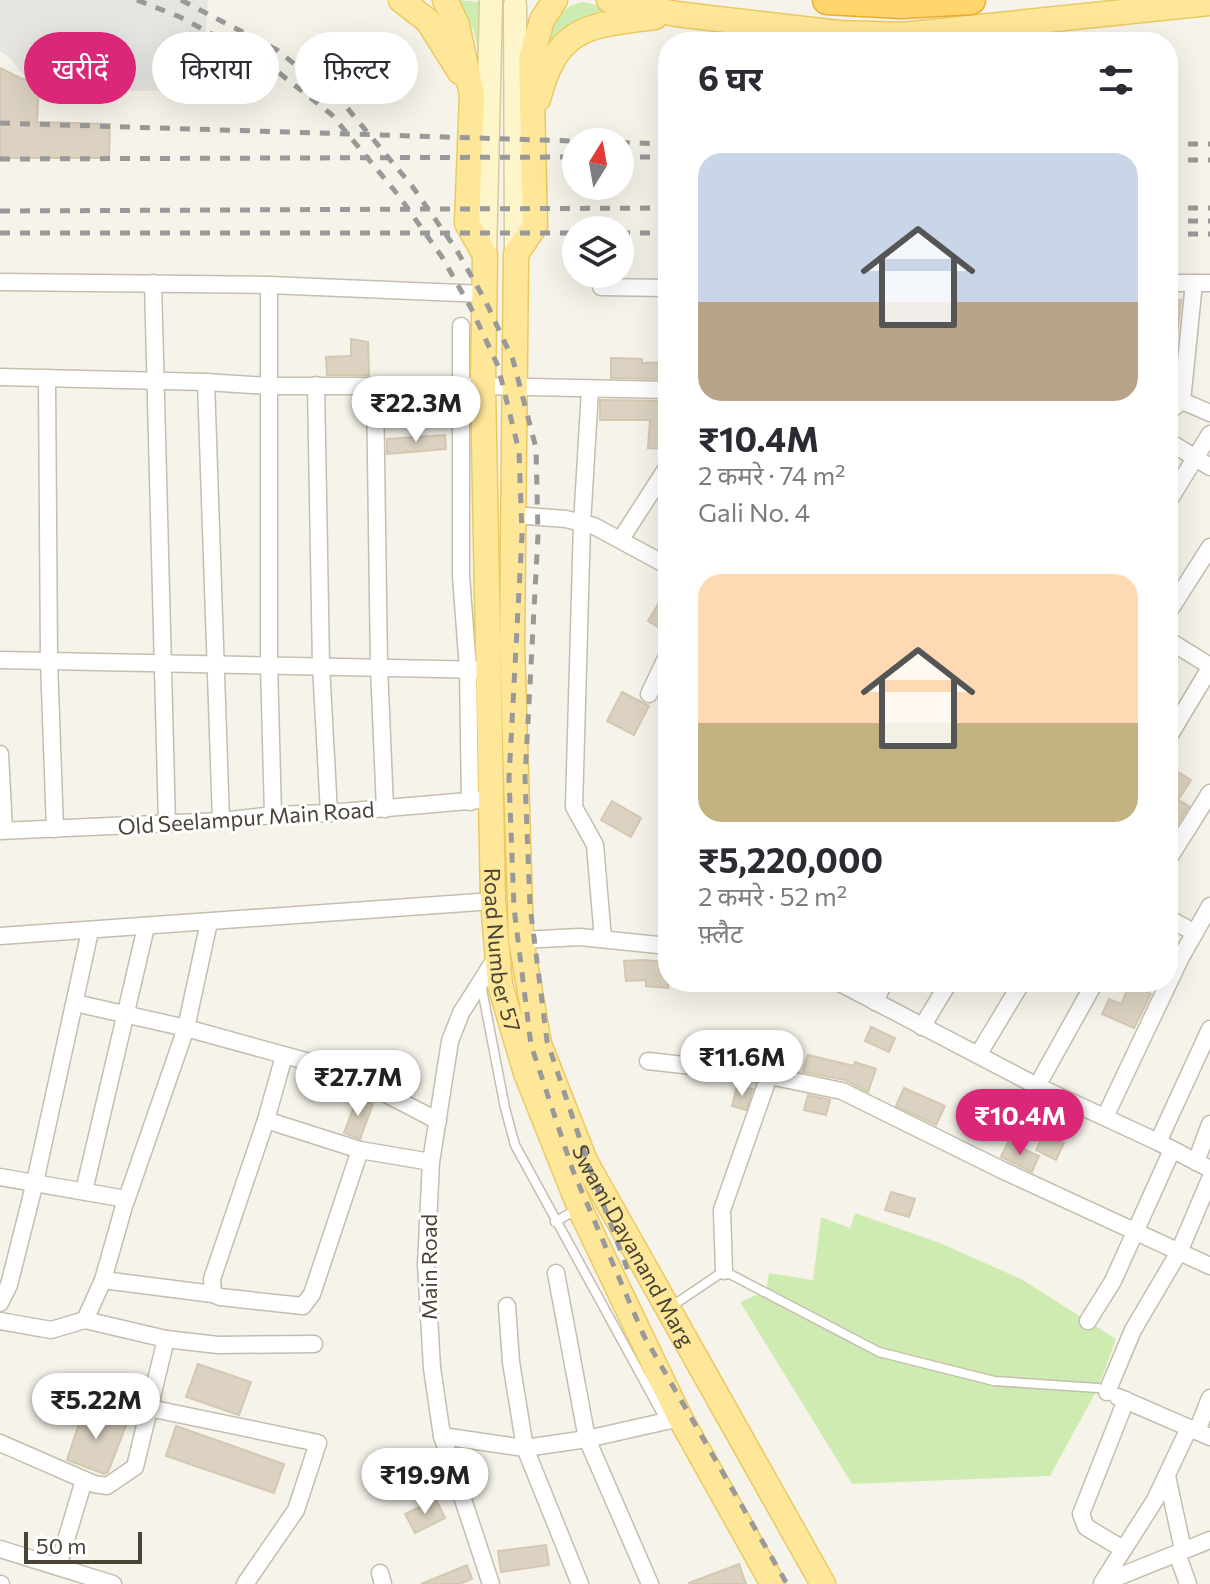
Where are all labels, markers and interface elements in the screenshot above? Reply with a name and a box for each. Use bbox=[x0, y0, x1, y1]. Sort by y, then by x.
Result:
chip: खरीदें bbox=[24, 32, 136, 104]
chip: किराया bbox=[152, 32, 279, 104]
chip: फ़िल्टर bbox=[295, 32, 418, 104]
text: 6 घर bbox=[698, 56, 763, 98]
icon: filters bbox=[1094, 58, 1138, 102]
north arrow bbox=[562, 128, 634, 200]
map controls bbox=[562, 128, 634, 288]
icon: home bbox=[846, 205, 990, 349]
button: layers bbox=[562, 216, 634, 288]
pin: ₹22.3M bbox=[351, 376, 481, 444]
text: ₹22.3M bbox=[370, 386, 462, 417]
text: ₹10.4M bbox=[698, 417, 819, 459]
text: 2 कमरे · 74 m² bbox=[698, 459, 846, 490]
text: Gali No. 4 bbox=[698, 496, 810, 527]
icon: home bbox=[846, 626, 990, 770]
street label: Old Seelampur Main Road bbox=[117, 795, 375, 840]
text: ₹5,220,000 bbox=[698, 838, 883, 880]
street label: Road Number 57 bbox=[479, 868, 527, 1035]
text: 2 कमरे · 52 m² bbox=[698, 880, 847, 911]
text: फ़्लैट bbox=[698, 917, 743, 948]
pin: ₹11.6M bbox=[677, 1030, 807, 1098]
text: ₹11.6M bbox=[698, 1040, 786, 1071]
pin: ₹27.7M bbox=[293, 1050, 423, 1118]
text: ₹27.7M bbox=[314, 1060, 402, 1091]
pin: ₹10.4M bbox=[955, 1089, 1085, 1157]
text: ₹10.4M bbox=[974, 1099, 1066, 1130]
street label: Swami Dayanand Marg bbox=[567, 1141, 701, 1351]
street label: Main Road bbox=[415, 1214, 442, 1320]
pin: ₹5.22M bbox=[31, 1373, 161, 1441]
text: ₹5.22M bbox=[50, 1383, 142, 1414]
pin: ₹19.9M bbox=[360, 1448, 490, 1516]
text: ₹19.9M bbox=[379, 1458, 471, 1489]
scale bar bbox=[24, 1528, 142, 1564]
text: 50 m bbox=[36, 1532, 86, 1559]

